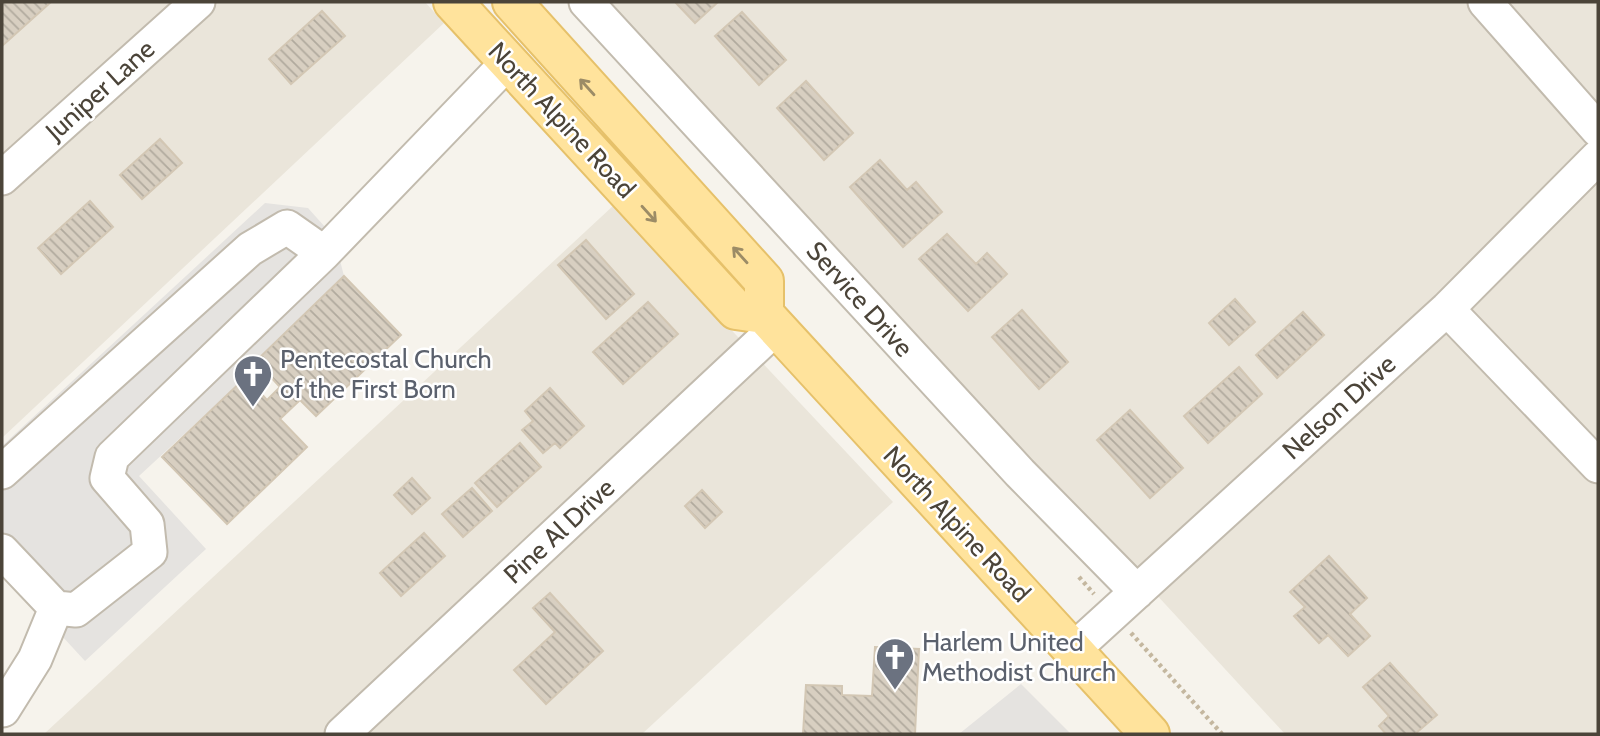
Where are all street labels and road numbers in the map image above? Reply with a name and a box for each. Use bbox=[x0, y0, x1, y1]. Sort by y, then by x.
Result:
street label: Juniper Lane bbox=[38, 33, 161, 148]
street label: North Alpine Road bbox=[482, 36, 642, 204]
street label: Service Drive bbox=[800, 235, 920, 363]
street label: Nelson Drive bbox=[1276, 348, 1402, 466]
street label: North Alpine Road bbox=[877, 440, 1037, 608]
street label: Pine Al Drive bbox=[497, 472, 621, 590]

